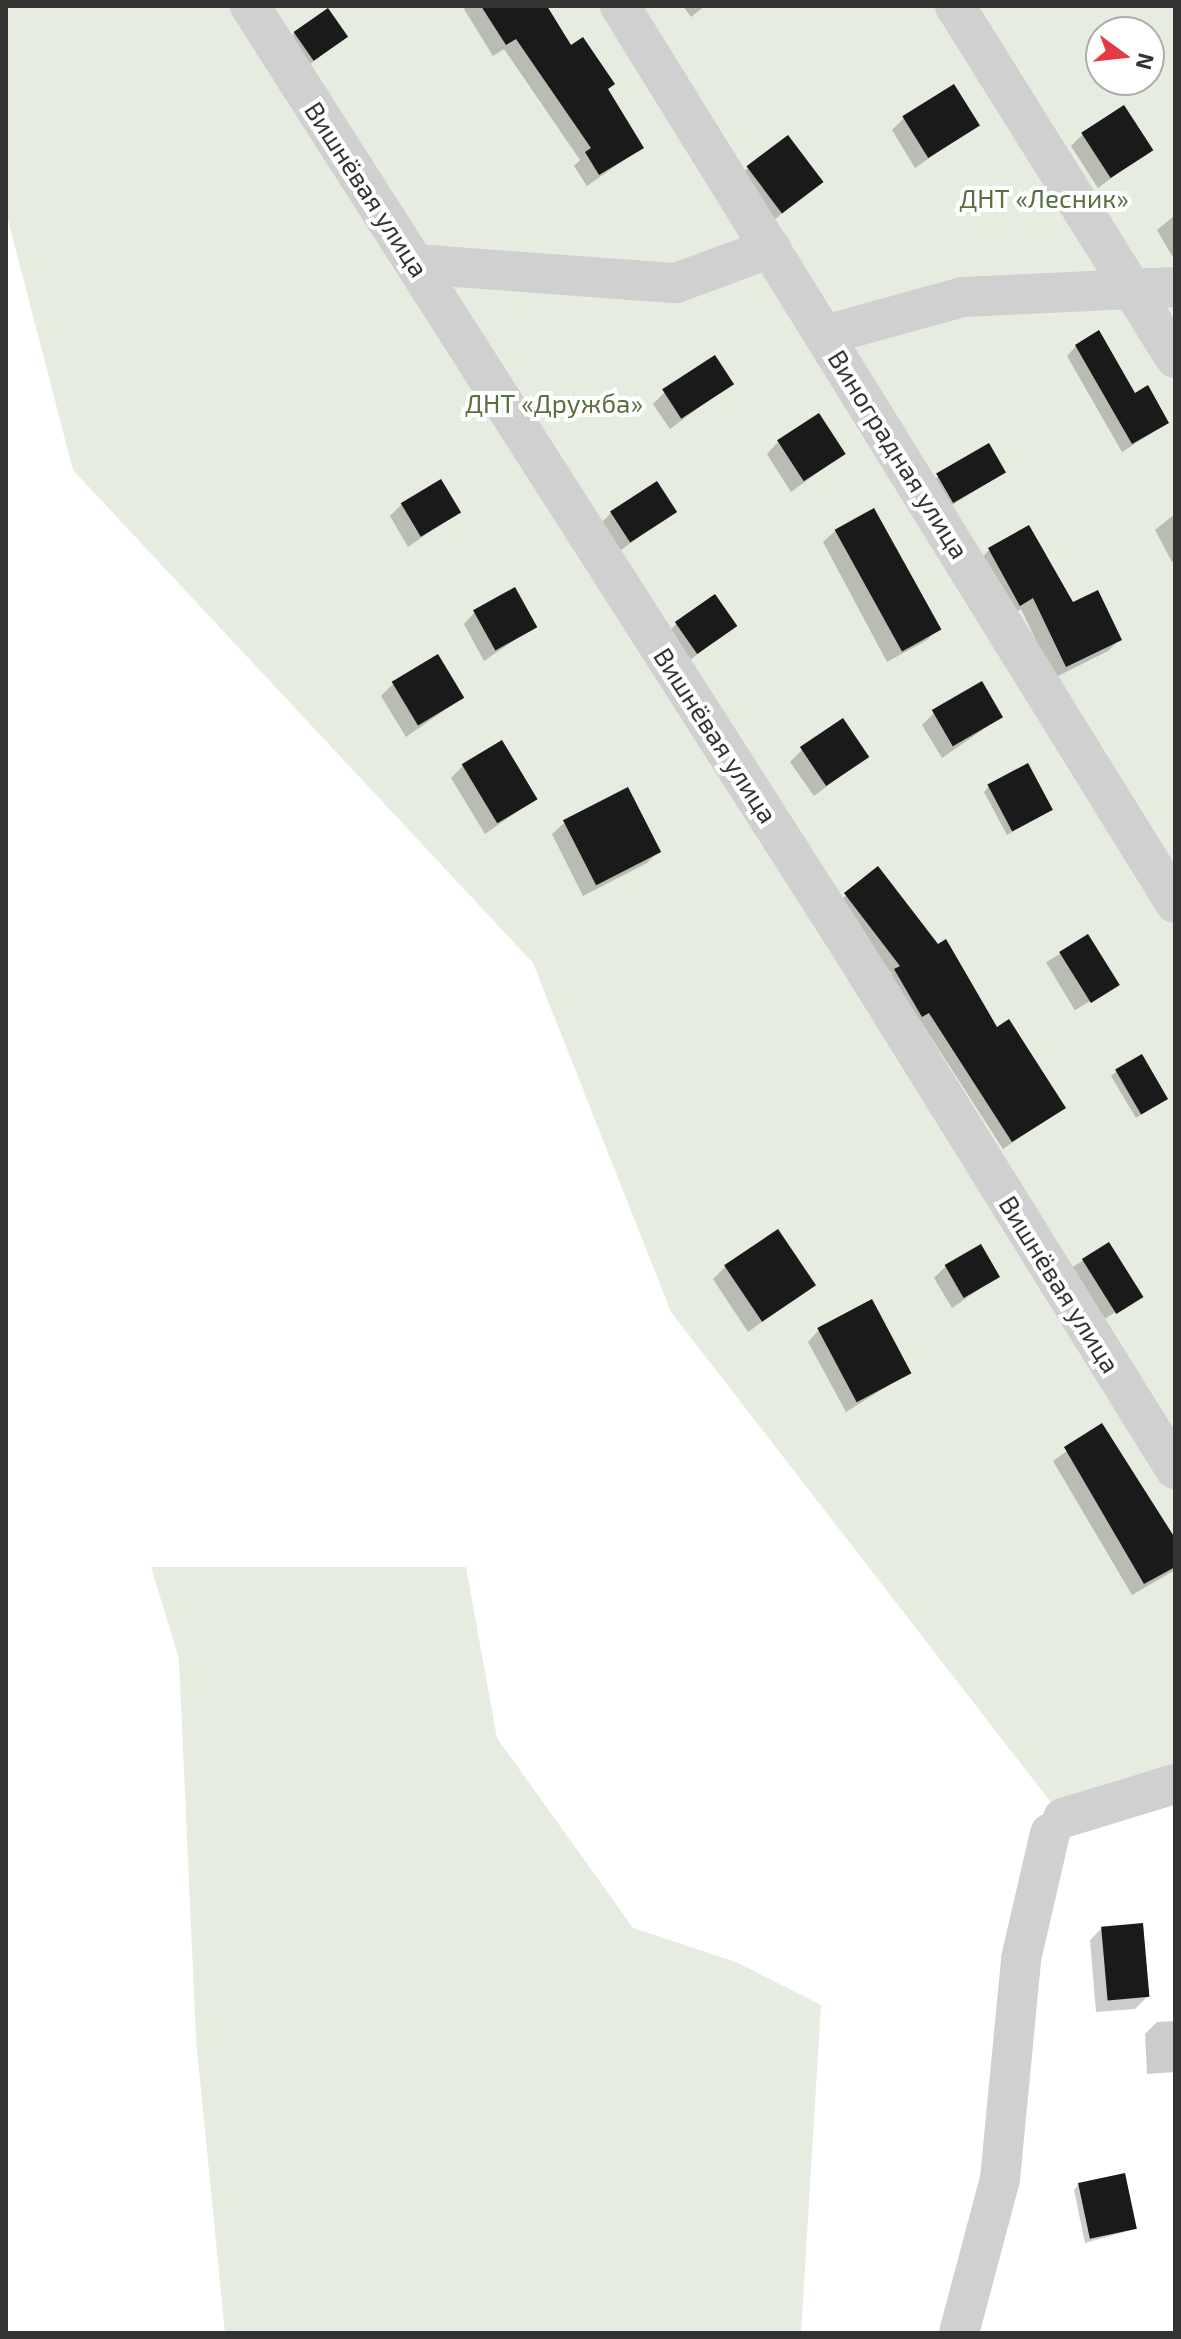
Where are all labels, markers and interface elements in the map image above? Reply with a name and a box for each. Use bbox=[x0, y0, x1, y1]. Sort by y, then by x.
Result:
north arrow bbox=[1085, 16, 1165, 96]
text: N bbox=[1132, 51, 1161, 73]
street label: Вишнёвая улица bbox=[299, 95, 435, 283]
park label: ДНТ «Лесник» bbox=[959, 182, 1129, 214]
street label: Виноградная улица bbox=[822, 344, 976, 564]
park label: ДНТ «Дружба» bbox=[465, 387, 643, 419]
street label: Вишнёвая улица bbox=[648, 641, 784, 829]
street label: Вишнёвая улица bbox=[993, 1190, 1127, 1378]

